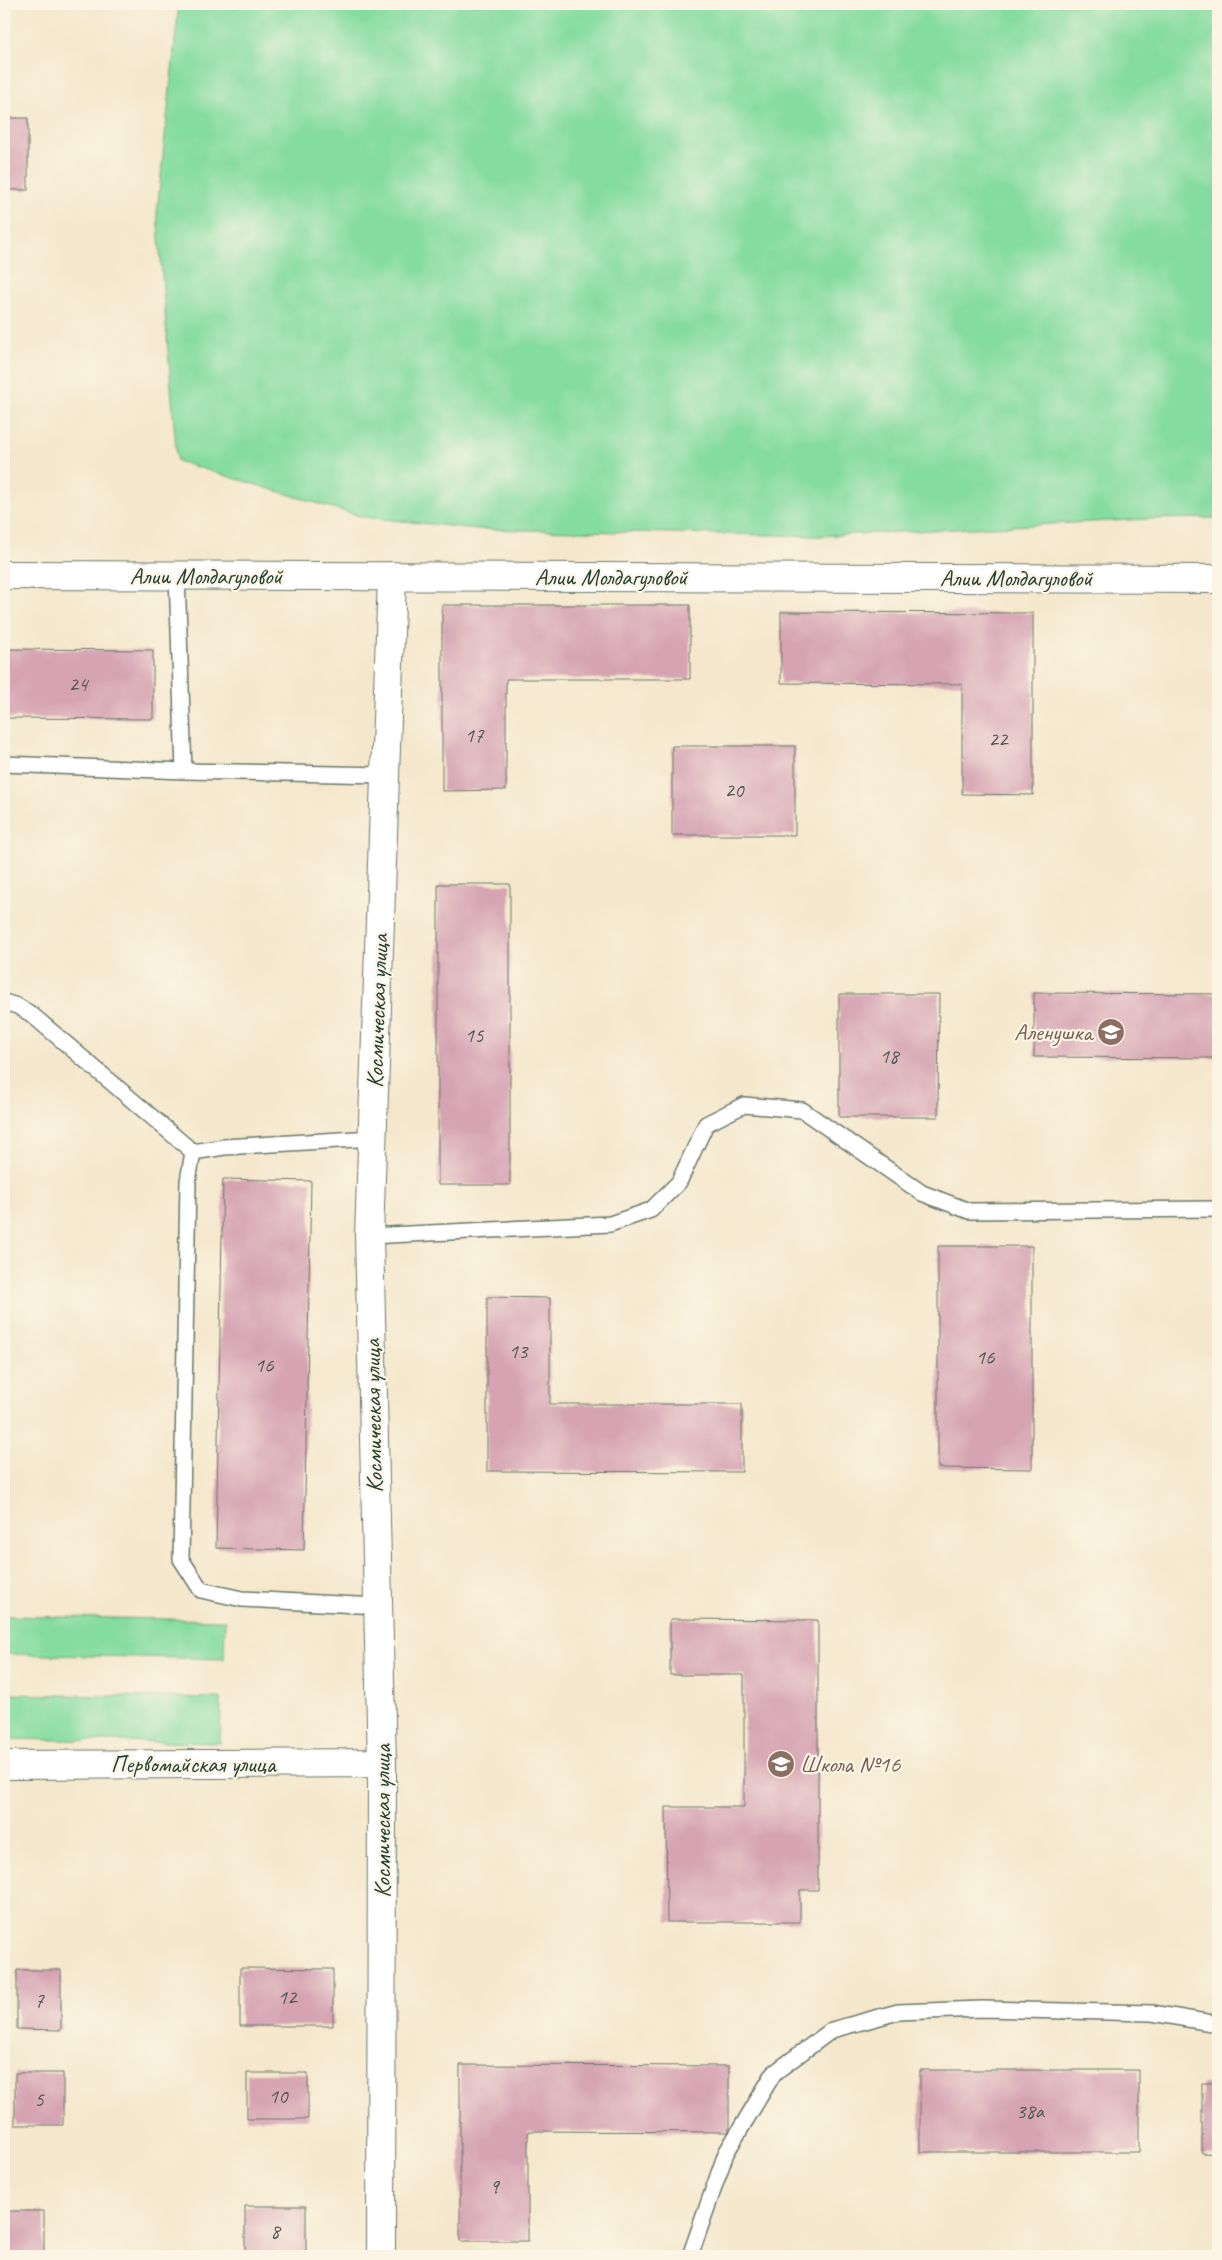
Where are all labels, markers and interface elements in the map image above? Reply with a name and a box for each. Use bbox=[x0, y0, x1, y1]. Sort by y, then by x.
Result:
street label: Алии Молдагуловой bbox=[130, 561, 284, 591]
street label: Алии Молдагуловой bbox=[535, 562, 689, 592]
street label: Алии Молдагуловой bbox=[940, 563, 1094, 593]
house number: 24 bbox=[69, 671, 90, 697]
house number: 17 bbox=[465, 722, 485, 748]
house number: 22 bbox=[989, 726, 1009, 752]
house number: 20 bbox=[725, 777, 745, 803]
street label: Космическая улица bbox=[359, 932, 395, 1088]
place label: Аленушка bbox=[1014, 1017, 1094, 1047]
school or university icon: Аленушка bbox=[1096, 1017, 1126, 1047]
house number: 15 bbox=[465, 1022, 485, 1048]
house number: 18 bbox=[880, 1043, 901, 1069]
street label: Космическая улица bbox=[357, 1338, 389, 1493]
house number: 13 bbox=[509, 1338, 529, 1364]
house number: 16 bbox=[976, 1344, 995, 1370]
house number: 16 bbox=[255, 1352, 274, 1378]
street label: Космическая улица bbox=[367, 1743, 397, 1898]
street label: Первомайская улица bbox=[111, 1749, 277, 1779]
school or university icon: Школа №16 bbox=[766, 1749, 796, 1779]
place label: Школа №16 bbox=[800, 1749, 901, 1779]
house number: 12 bbox=[278, 1984, 298, 2010]
house number: 7 bbox=[34, 1987, 45, 2013]
house number: 10 bbox=[269, 2083, 289, 2109]
house number: 5 bbox=[34, 2086, 45, 2112]
house number: 38а bbox=[1016, 2098, 1046, 2124]
house number: 9 bbox=[489, 2173, 500, 2199]
house number: 8 bbox=[270, 2218, 282, 2244]

